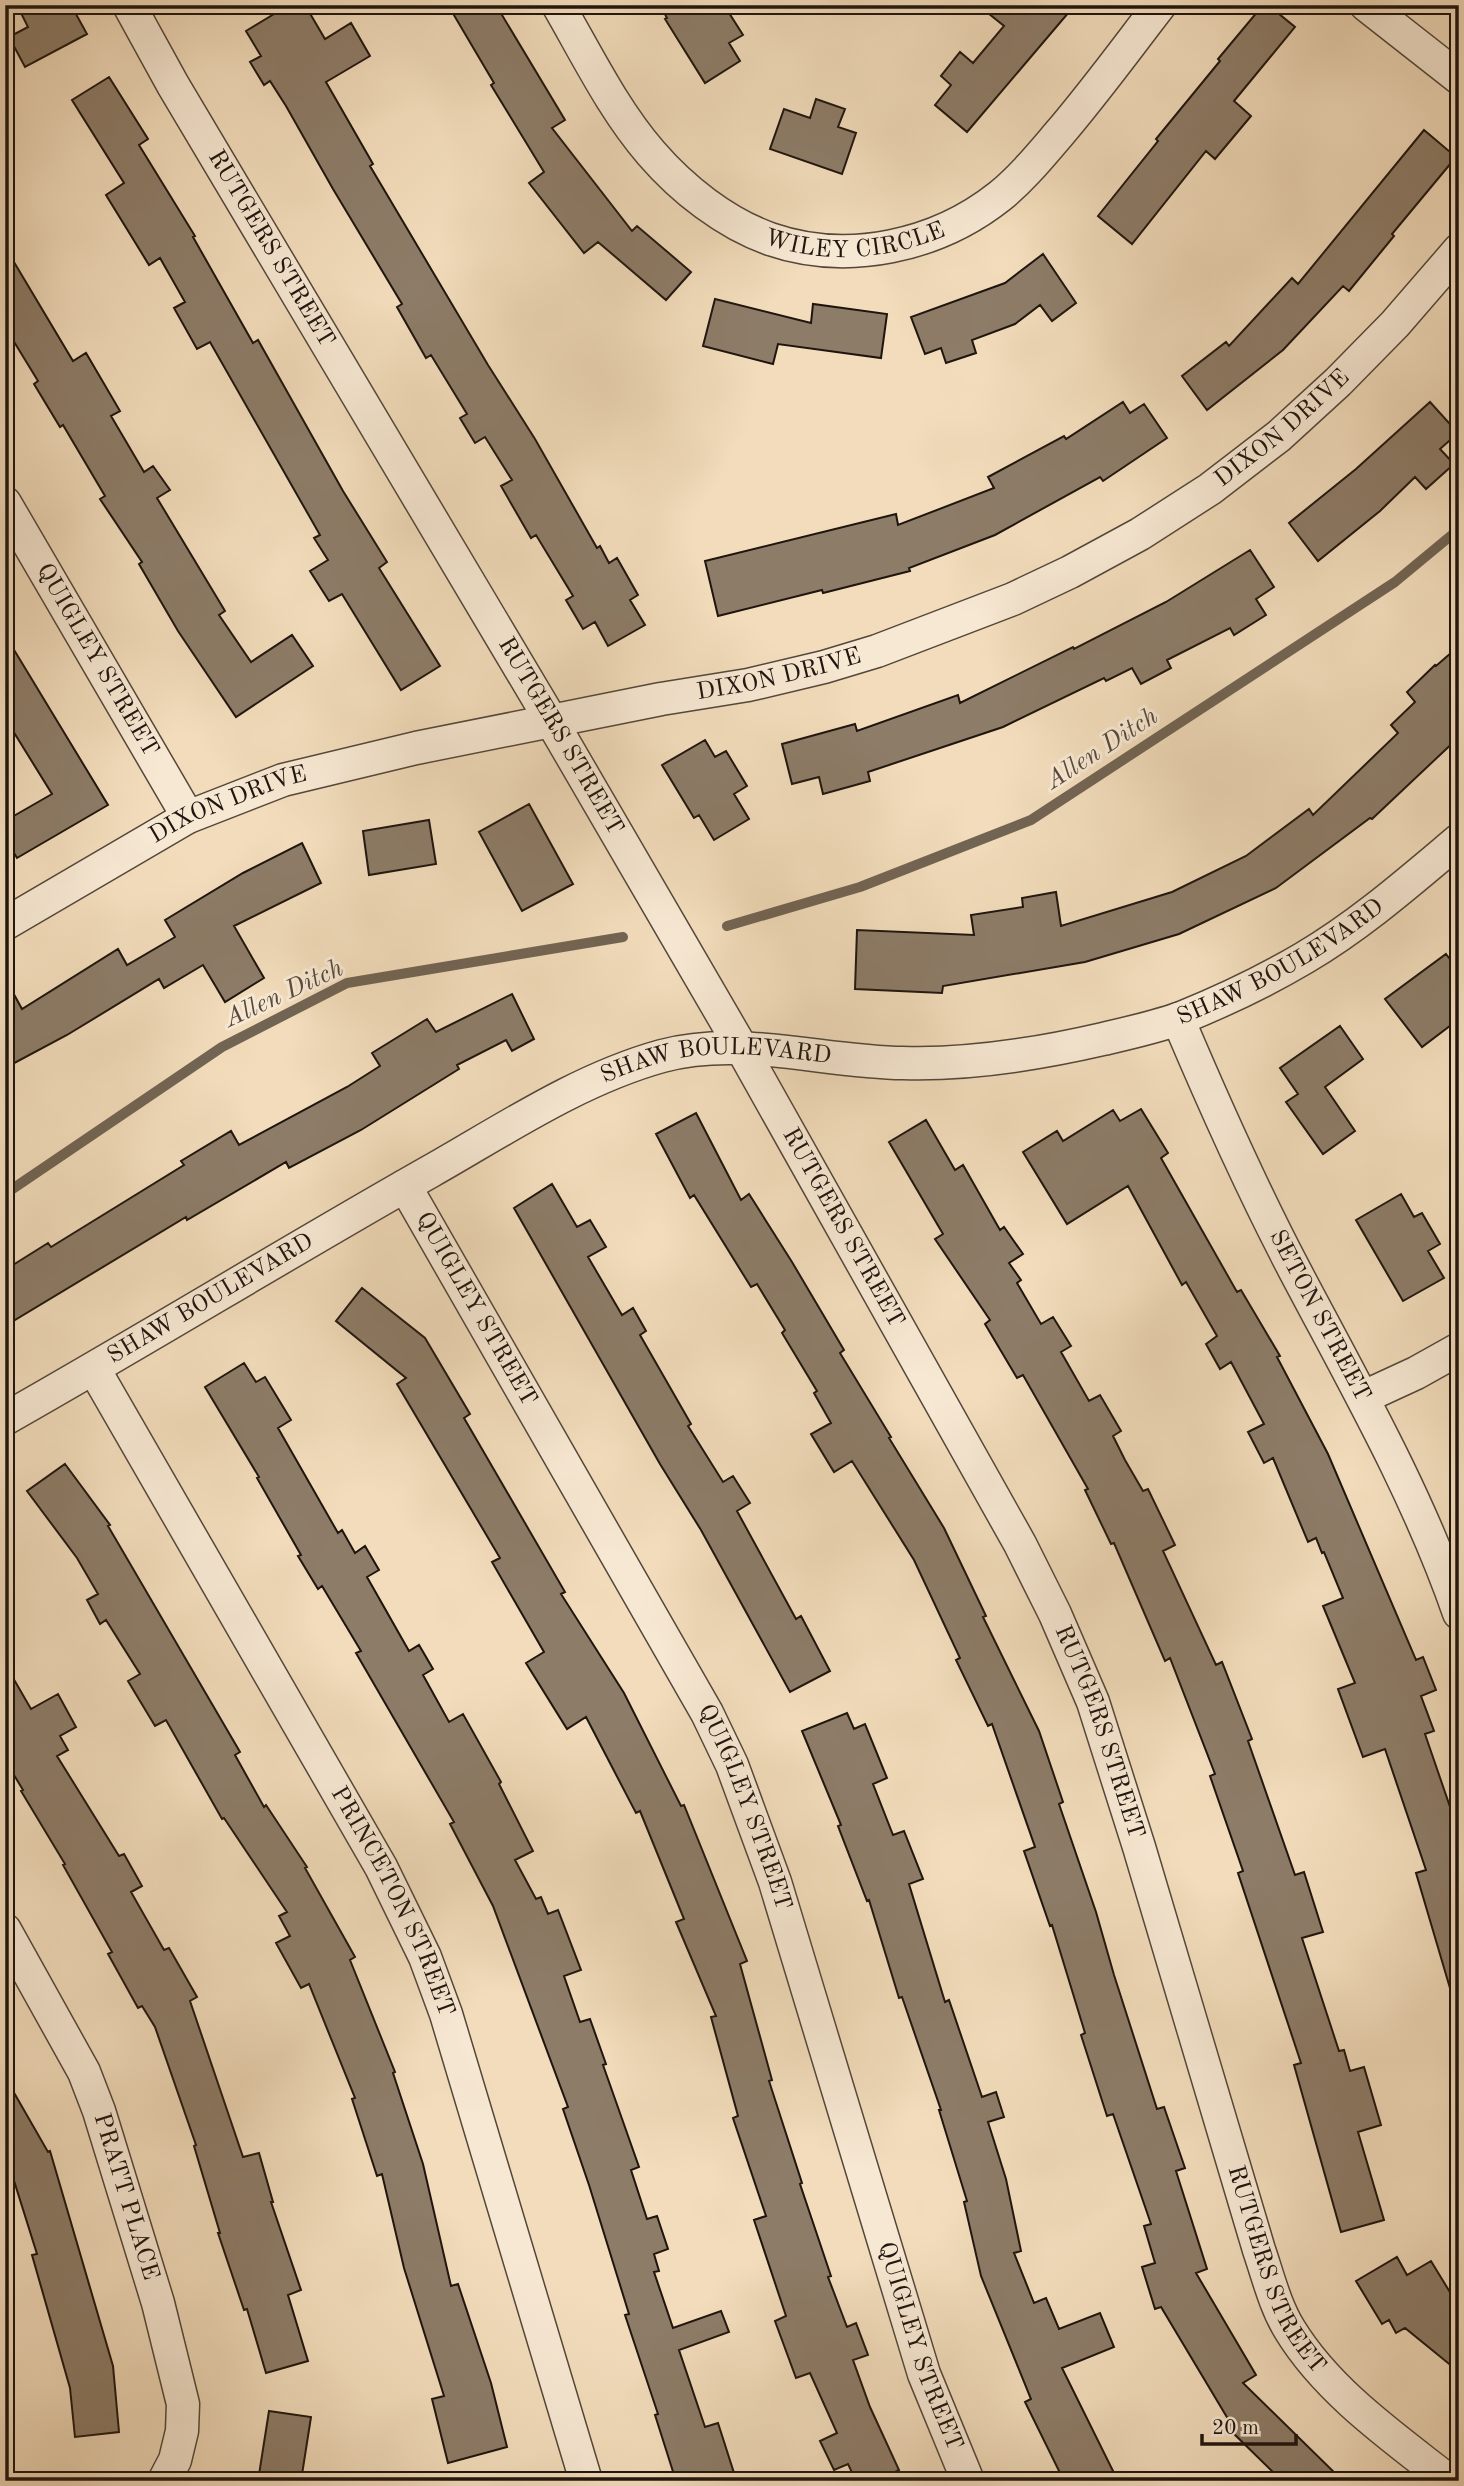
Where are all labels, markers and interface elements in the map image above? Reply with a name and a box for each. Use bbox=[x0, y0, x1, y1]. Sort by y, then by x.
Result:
street label: RUTGERS STREET bbox=[203, 146, 338, 351]
street label: WILEY CIRCLE bbox=[762, 219, 949, 263]
street label: DIXON DRIVE bbox=[1211, 365, 1355, 492]
street label: QUIGLEY STREET bbox=[31, 560, 162, 761]
street label: RUTGERS STREET bbox=[493, 634, 627, 839]
street label: DIXON DRIVE bbox=[695, 644, 864, 705]
water label: Allen Ditch bbox=[1040, 703, 1163, 796]
street label: DIXON DRIVE bbox=[146, 763, 309, 849]
street label: SHAW BOULEVARD bbox=[1174, 895, 1389, 1030]
water label: Allen Ditch bbox=[219, 955, 347, 1034]
street label: SHAW BOULEVARD bbox=[597, 1036, 833, 1088]
street label: RUTGERS STREET bbox=[777, 1124, 908, 1332]
street label: QUIGLEY STREET bbox=[411, 1208, 540, 1410]
street label: SETON STREET bbox=[1264, 1226, 1374, 1406]
street label: SHAW BOULEVARD bbox=[104, 1230, 318, 1369]
street label: RUTGERS STREET bbox=[1050, 1622, 1148, 1842]
street label: QUIGLEY STREET bbox=[693, 1701, 795, 1913]
street label: PRINCETON STREET bbox=[326, 1783, 458, 2020]
street label: PRATT PLACE bbox=[88, 2111, 162, 2283]
street label: RUTGERS STREET bbox=[1223, 2163, 1330, 2379]
street label: QUIGLEY STREET bbox=[873, 2239, 966, 2454]
scale bar bbox=[1202, 2402, 1296, 2446]
text: 20 m bbox=[1212, 2418, 1259, 2439]

